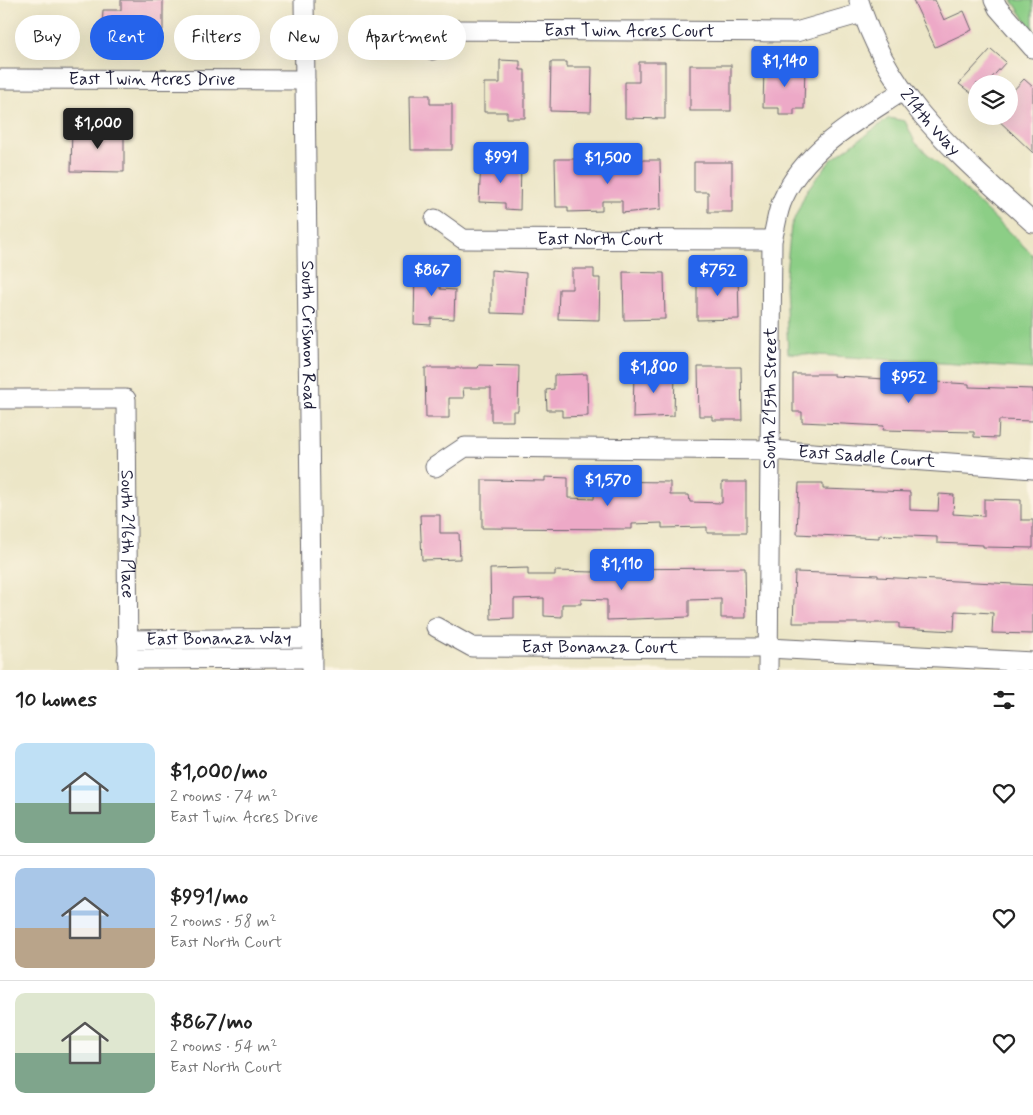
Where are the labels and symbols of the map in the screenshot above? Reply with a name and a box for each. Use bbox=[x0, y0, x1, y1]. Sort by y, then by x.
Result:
street label: East Twin Acres Court bbox=[544, 19, 715, 44]
pin: $1,140 bbox=[744, 46, 826, 88]
street label: East Twin Acres Drive bbox=[68, 67, 236, 92]
street label: 214th Way bbox=[894, 84, 966, 161]
pin: $1,000 bbox=[57, 108, 139, 150]
pin: $991 bbox=[471, 142, 531, 184]
pin: $1,500 bbox=[567, 142, 649, 185]
street label: East North Court bbox=[537, 227, 664, 252]
pin: $867 bbox=[402, 254, 462, 297]
pin: $752 bbox=[688, 254, 748, 297]
street label: South Crismon Road bbox=[295, 260, 321, 410]
street label: South 215th Street bbox=[758, 326, 783, 469]
pin: $1,800 bbox=[613, 352, 695, 394]
pin: $952 bbox=[879, 362, 939, 404]
street label: East Saddle Court bbox=[797, 440, 937, 474]
pin: $1,570 bbox=[567, 464, 649, 507]
street label: South 216th Place bbox=[115, 470, 139, 598]
pin: $1,110 bbox=[581, 548, 663, 591]
street label: East Bonanza Way bbox=[146, 626, 292, 652]
street label: East Bonanza Court bbox=[521, 635, 679, 660]

